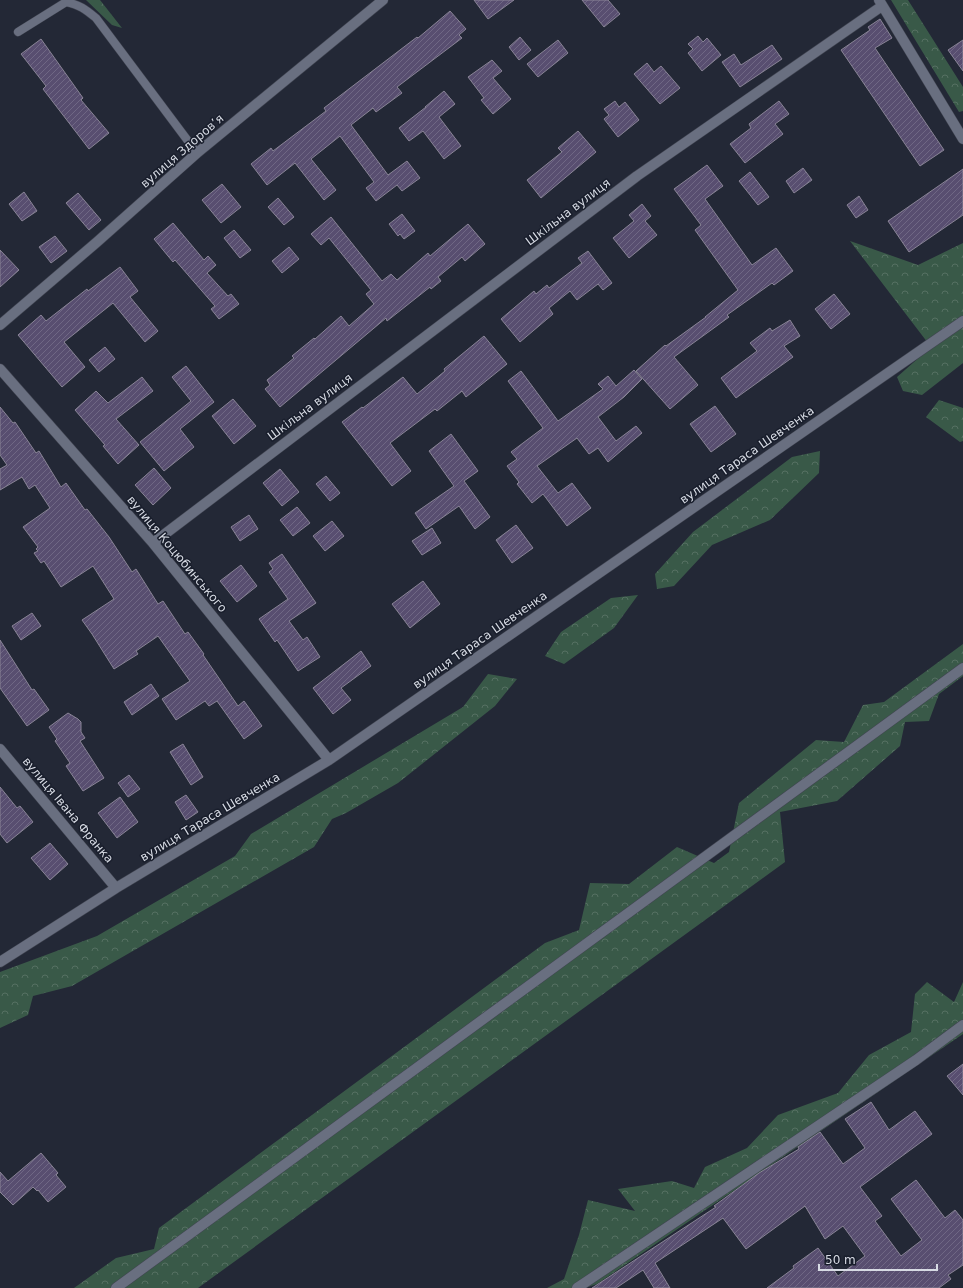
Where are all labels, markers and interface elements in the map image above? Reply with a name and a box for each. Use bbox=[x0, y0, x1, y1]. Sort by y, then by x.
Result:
street label: вулиця Здоровʼя bbox=[138, 111, 226, 191]
street label: Шкільна вулиця bbox=[523, 176, 613, 248]
street label: Шкільна вулиця bbox=[265, 371, 355, 443]
street label: вулиця Тараса Шевченка bbox=[677, 403, 817, 507]
street label: вулиця Коцюбинського bbox=[124, 493, 230, 615]
street label: вулиця Тараса Шевченка bbox=[410, 588, 550, 692]
street label: вулиця Івана Франка bbox=[20, 754, 116, 866]
street label: вулиця Тараса Шевченка bbox=[138, 770, 282, 864]
scale bar bbox=[819, 1246, 937, 1272]
text: 50 m bbox=[825, 1253, 856, 1267]

